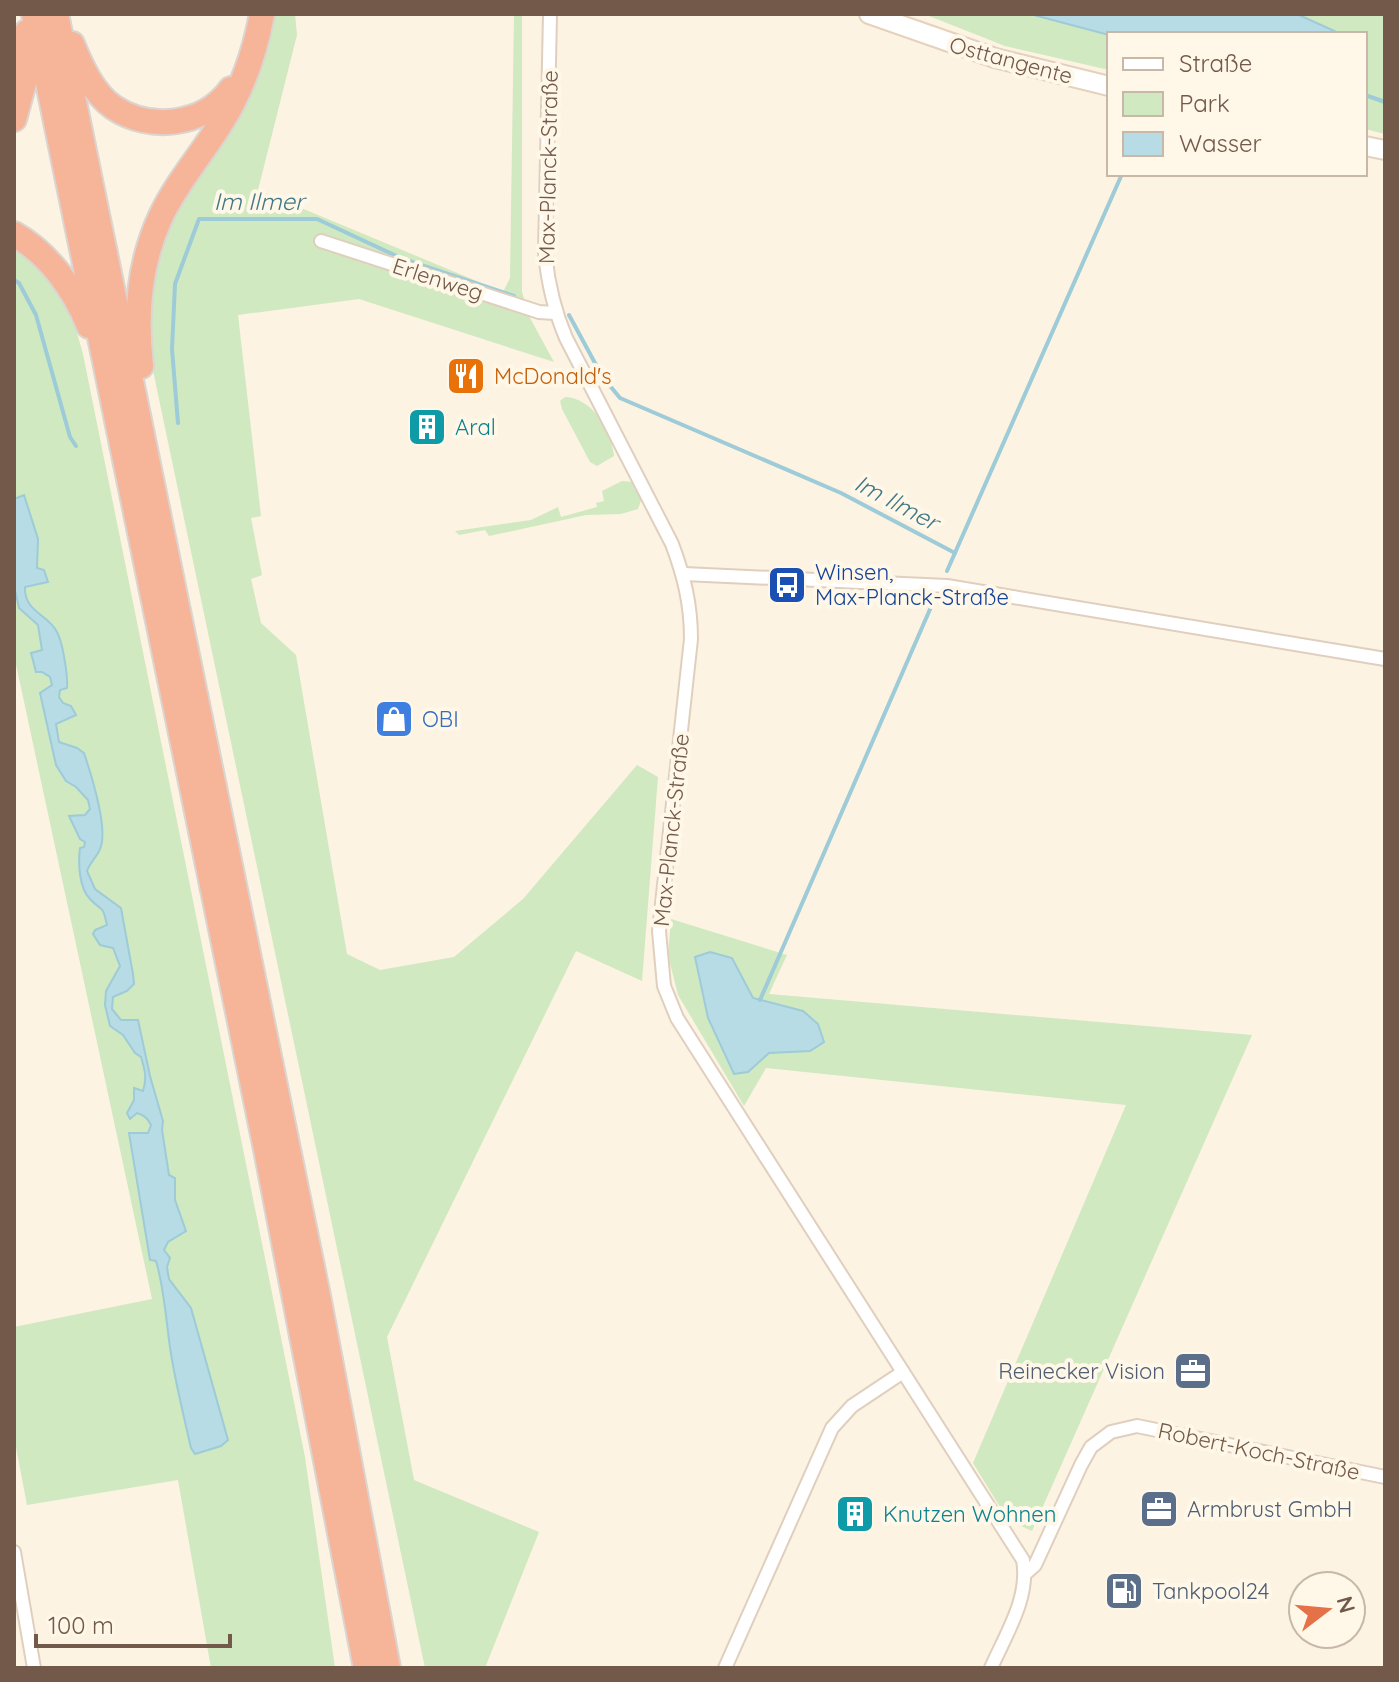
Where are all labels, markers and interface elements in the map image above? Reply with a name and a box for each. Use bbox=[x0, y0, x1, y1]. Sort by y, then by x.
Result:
street label: Osttangente bbox=[946, 30, 1076, 90]
legend bbox=[1107, 32, 1367, 176]
text: Straße bbox=[1179, 48, 1252, 78]
street label: Max-Planck-Straße bbox=[532, 70, 564, 264]
text: Park bbox=[1179, 88, 1230, 118]
text: Wasser bbox=[1179, 128, 1262, 158]
water label: Im Ilmer bbox=[214, 186, 307, 216]
street label: Erlenweg bbox=[389, 251, 487, 307]
restaurant icon: McDonald's bbox=[445, 355, 487, 397]
place label: McDonald's bbox=[494, 362, 612, 390]
building icon: Aral bbox=[406, 406, 448, 448]
place label: Aral bbox=[455, 413, 496, 441]
water label: Im Ilmer bbox=[850, 467, 946, 538]
place label: Winsen, Max-Planck-Straße bbox=[815, 558, 1009, 611]
bus stop icon: Winsen, Max-Planck-Straße bbox=[766, 564, 808, 606]
shop icon: OBI bbox=[373, 698, 415, 740]
place label: OBI bbox=[422, 705, 459, 733]
street label: Max-Planck-Straße bbox=[647, 732, 695, 928]
office icon: Reinecker Vision bbox=[1172, 1350, 1214, 1392]
place label: Reinecker Vision bbox=[998, 1357, 1165, 1385]
street label: Robert-Koch-Straße bbox=[1156, 1416, 1362, 1486]
office icon: Armbrust GmbH bbox=[1138, 1488, 1180, 1530]
building icon: Knutzen Wohnen bbox=[834, 1493, 876, 1535]
place label: Armbrust GmbH bbox=[1187, 1495, 1352, 1523]
place label: Knutzen Wohnen bbox=[883, 1500, 1056, 1528]
fuel station icon: Tankpool24 bbox=[1103, 1570, 1145, 1612]
north arrow bbox=[1287, 1570, 1367, 1650]
place label: Tankpool24 bbox=[1152, 1577, 1269, 1605]
text: N bbox=[1331, 1593, 1362, 1616]
scale bar bbox=[36, 1598, 230, 1648]
text: 100 m bbox=[48, 1610, 114, 1640]

